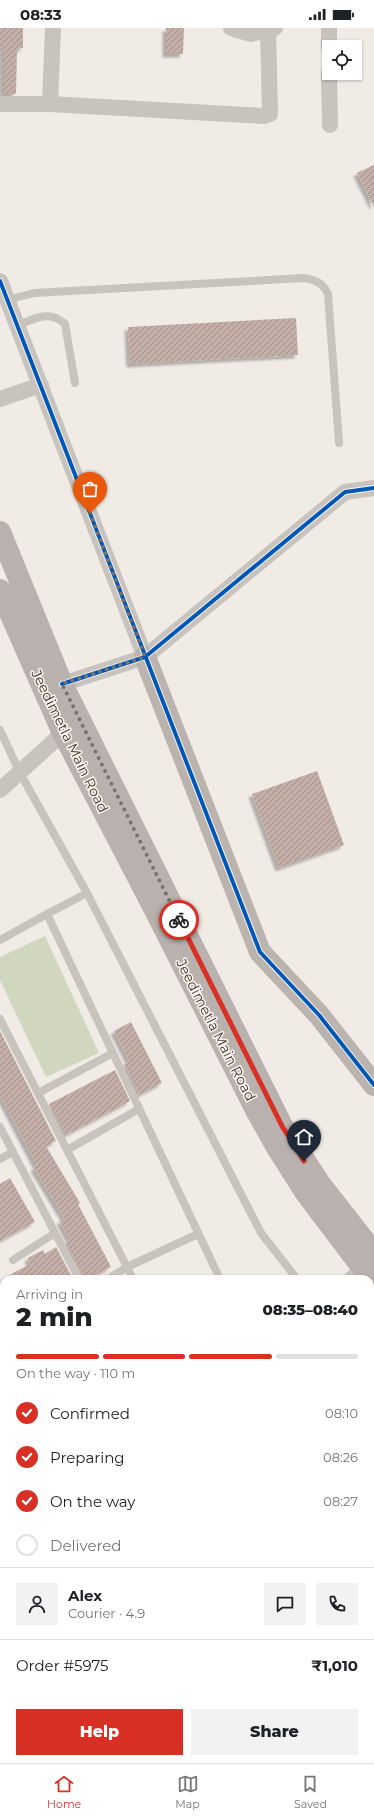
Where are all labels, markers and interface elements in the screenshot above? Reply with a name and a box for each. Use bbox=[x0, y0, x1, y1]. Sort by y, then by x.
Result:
text: 08:33 bbox=[20, 5, 62, 24]
map controls bbox=[322, 40, 362, 80]
button: locate bbox=[322, 40, 362, 80]
pin bbox=[73, 472, 107, 513]
icon: bag bbox=[79, 478, 101, 500]
street label: Jeedimetla Main Road bbox=[27, 666, 113, 816]
courier bbox=[159, 900, 199, 940]
icon: bike bbox=[168, 909, 190, 931]
street label: Jeedimetla Main Road bbox=[172, 955, 260, 1104]
pin bbox=[287, 1120, 321, 1161]
icon: home bbox=[293, 1126, 315, 1148]
text: Arriving in bbox=[16, 1286, 83, 1302]
text: 08:35–08:40 bbox=[263, 1300, 358, 1319]
text: 2 min bbox=[16, 1301, 93, 1333]
text: On the way · 110 m bbox=[16, 1365, 135, 1381]
icon: check bbox=[16, 1402, 38, 1424]
text: Confirmed bbox=[50, 1404, 130, 1423]
text: 08:10 bbox=[325, 1405, 358, 1421]
icon: check bbox=[16, 1446, 38, 1468]
text: Preparing bbox=[50, 1448, 125, 1467]
text: 08:26 bbox=[323, 1449, 358, 1465]
icon: check bbox=[16, 1490, 38, 1512]
text: On the way bbox=[50, 1492, 135, 1511]
text: 08:27 bbox=[323, 1493, 358, 1509]
text: Delivered bbox=[50, 1536, 122, 1555]
button: person bbox=[16, 1583, 58, 1625]
button: chat bbox=[264, 1583, 306, 1625]
button: phone bbox=[316, 1583, 358, 1625]
text: Alex bbox=[68, 1586, 102, 1605]
text: Courier · 4.9 bbox=[68, 1605, 145, 1621]
text: Order #5975 bbox=[16, 1656, 109, 1675]
text: ₹1,010 bbox=[311, 1656, 358, 1675]
button: Help bbox=[16, 1709, 183, 1755]
button: Share bbox=[191, 1709, 358, 1755]
tab: Home bbox=[47, 1773, 81, 1811]
tab: Map bbox=[175, 1773, 200, 1811]
tab: Saved bbox=[294, 1773, 327, 1811]

